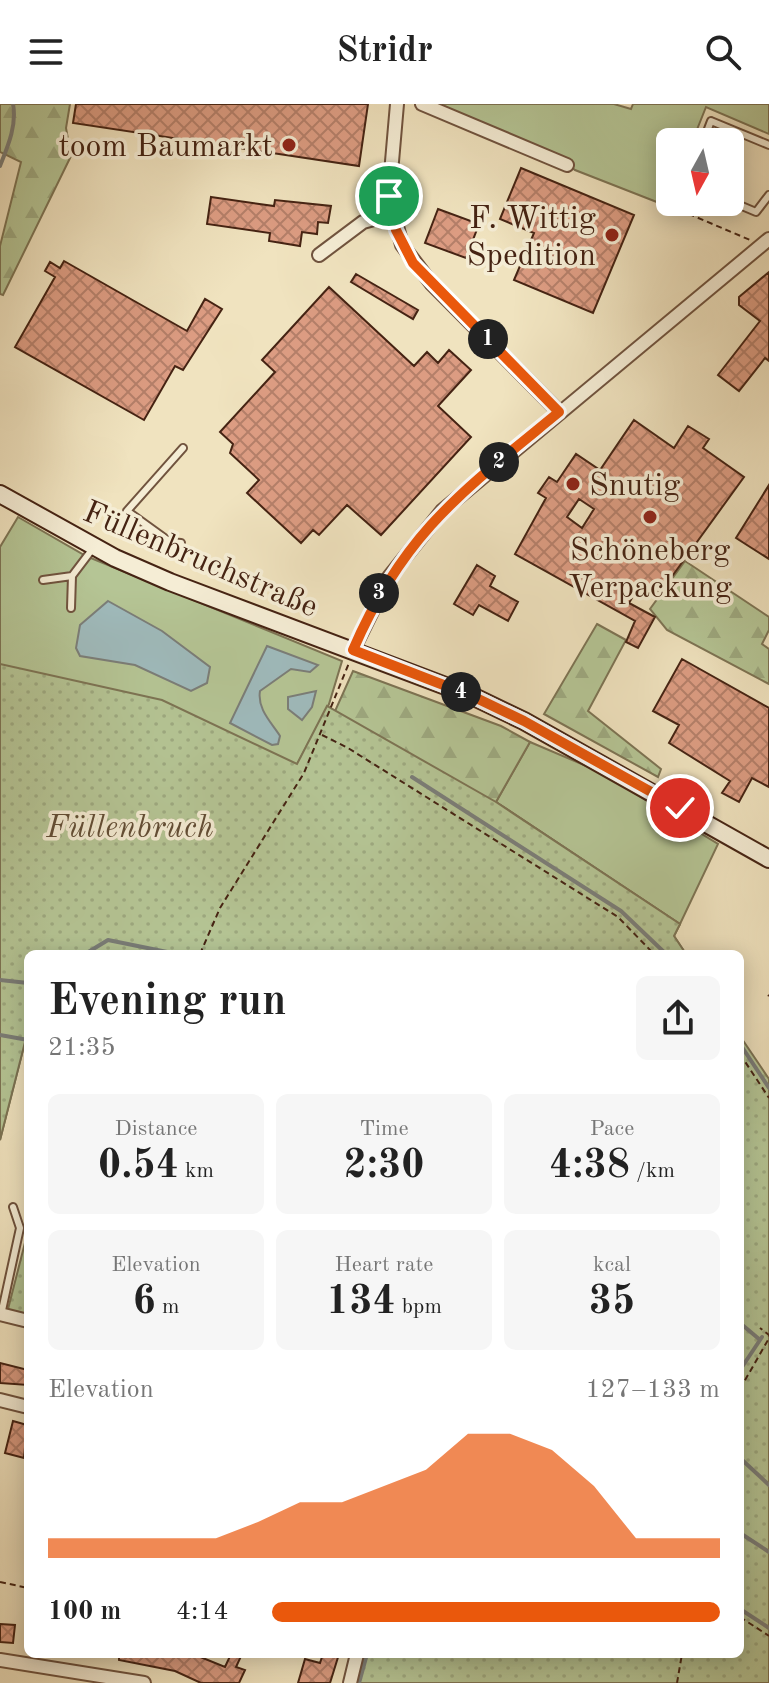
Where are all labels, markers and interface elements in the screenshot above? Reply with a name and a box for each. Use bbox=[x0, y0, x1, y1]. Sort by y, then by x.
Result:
icon: menu bbox=[24, 30, 68, 74]
icon: search bbox=[701, 30, 745, 74]
text: Stridr bbox=[336, 34, 433, 70]
north arrow bbox=[656, 128, 744, 216]
map controls bbox=[656, 128, 744, 216]
place label: toom Baumarkt bbox=[59, 132, 273, 164]
marker: toom Baumarkt bbox=[280, 136, 298, 154]
pin bbox=[355, 162, 423, 230]
icon: arrive bbox=[367, 174, 411, 218]
place label: F. Wittig Spedition bbox=[467, 204, 596, 273]
marker: F. Wittig Spedition bbox=[603, 226, 621, 244]
pin: 1 bbox=[468, 319, 508, 359]
text: 1 bbox=[482, 328, 494, 350]
pin: 2 bbox=[479, 442, 519, 482]
text: 2 bbox=[493, 451, 505, 473]
place label: Snutig bbox=[589, 471, 680, 503]
marker: Snutig bbox=[564, 475, 582, 493]
street label: Füllenbruchstraße bbox=[78, 497, 322, 625]
marker: Schöneberg Verpackung bbox=[641, 508, 659, 526]
place label: Schöneberg Verpackung bbox=[568, 536, 732, 605]
pin: 3 bbox=[359, 573, 399, 613]
text: 3 bbox=[373, 582, 385, 604]
pin: 4 bbox=[441, 672, 481, 712]
text: 4 bbox=[455, 681, 467, 703]
pin bbox=[646, 774, 714, 842]
icon: check bbox=[658, 786, 702, 830]
park label: Füllenbruch bbox=[45, 813, 214, 845]
button: share bbox=[636, 976, 720, 1060]
text: Evening run bbox=[48, 980, 286, 1024]
text: 21:35 bbox=[48, 1035, 116, 1061]
text: Distance bbox=[115, 1118, 197, 1140]
text: Time bbox=[359, 1118, 409, 1140]
text: Pace bbox=[590, 1118, 634, 1140]
text: 0.54 bbox=[98, 1147, 179, 1187]
text: 2:30 bbox=[344, 1147, 424, 1187]
text: 4:38 bbox=[549, 1147, 630, 1187]
text: km bbox=[179, 1160, 214, 1182]
text: /km bbox=[630, 1160, 675, 1182]
text: Elevation bbox=[111, 1254, 201, 1276]
text: Heart rate bbox=[335, 1254, 433, 1276]
text: kcal bbox=[593, 1254, 631, 1276]
text: 6 bbox=[133, 1283, 156, 1323]
text: 134 bbox=[326, 1283, 396, 1323]
text: 35 bbox=[589, 1283, 635, 1323]
text: m bbox=[156, 1296, 179, 1318]
text: bpm bbox=[396, 1296, 442, 1318]
text: Elevation bbox=[48, 1377, 154, 1403]
text: 127–133 m bbox=[585, 1377, 720, 1403]
text: 100 m bbox=[48, 1599, 121, 1625]
text: 4:14 bbox=[176, 1599, 229, 1625]

